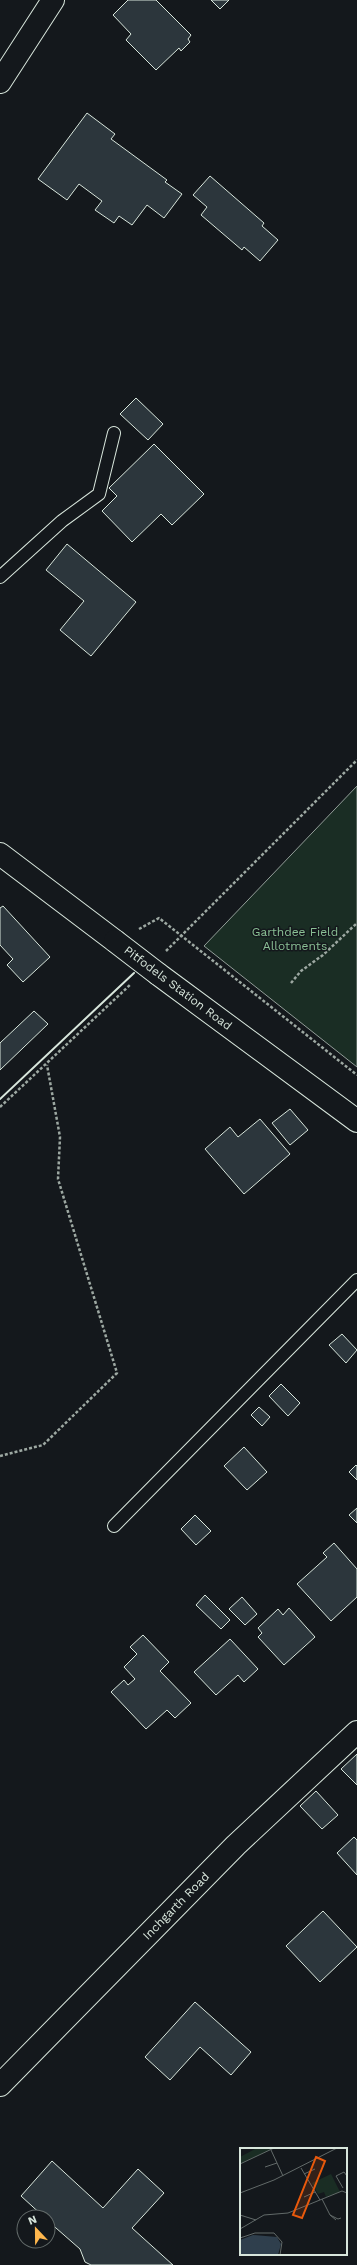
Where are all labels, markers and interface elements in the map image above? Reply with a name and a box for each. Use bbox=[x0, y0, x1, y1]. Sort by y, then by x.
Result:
park label: Garthdee Field Allotments bbox=[252, 925, 338, 953]
street label: Pitfodels Station Road bbox=[121, 943, 235, 1033]
street label: Inchgarth Road bbox=[140, 1869, 212, 1943]
inset map bbox=[240, 2148, 347, 2255]
north arrow bbox=[16, 2209, 56, 2249]
text: N bbox=[26, 2213, 39, 2228]

